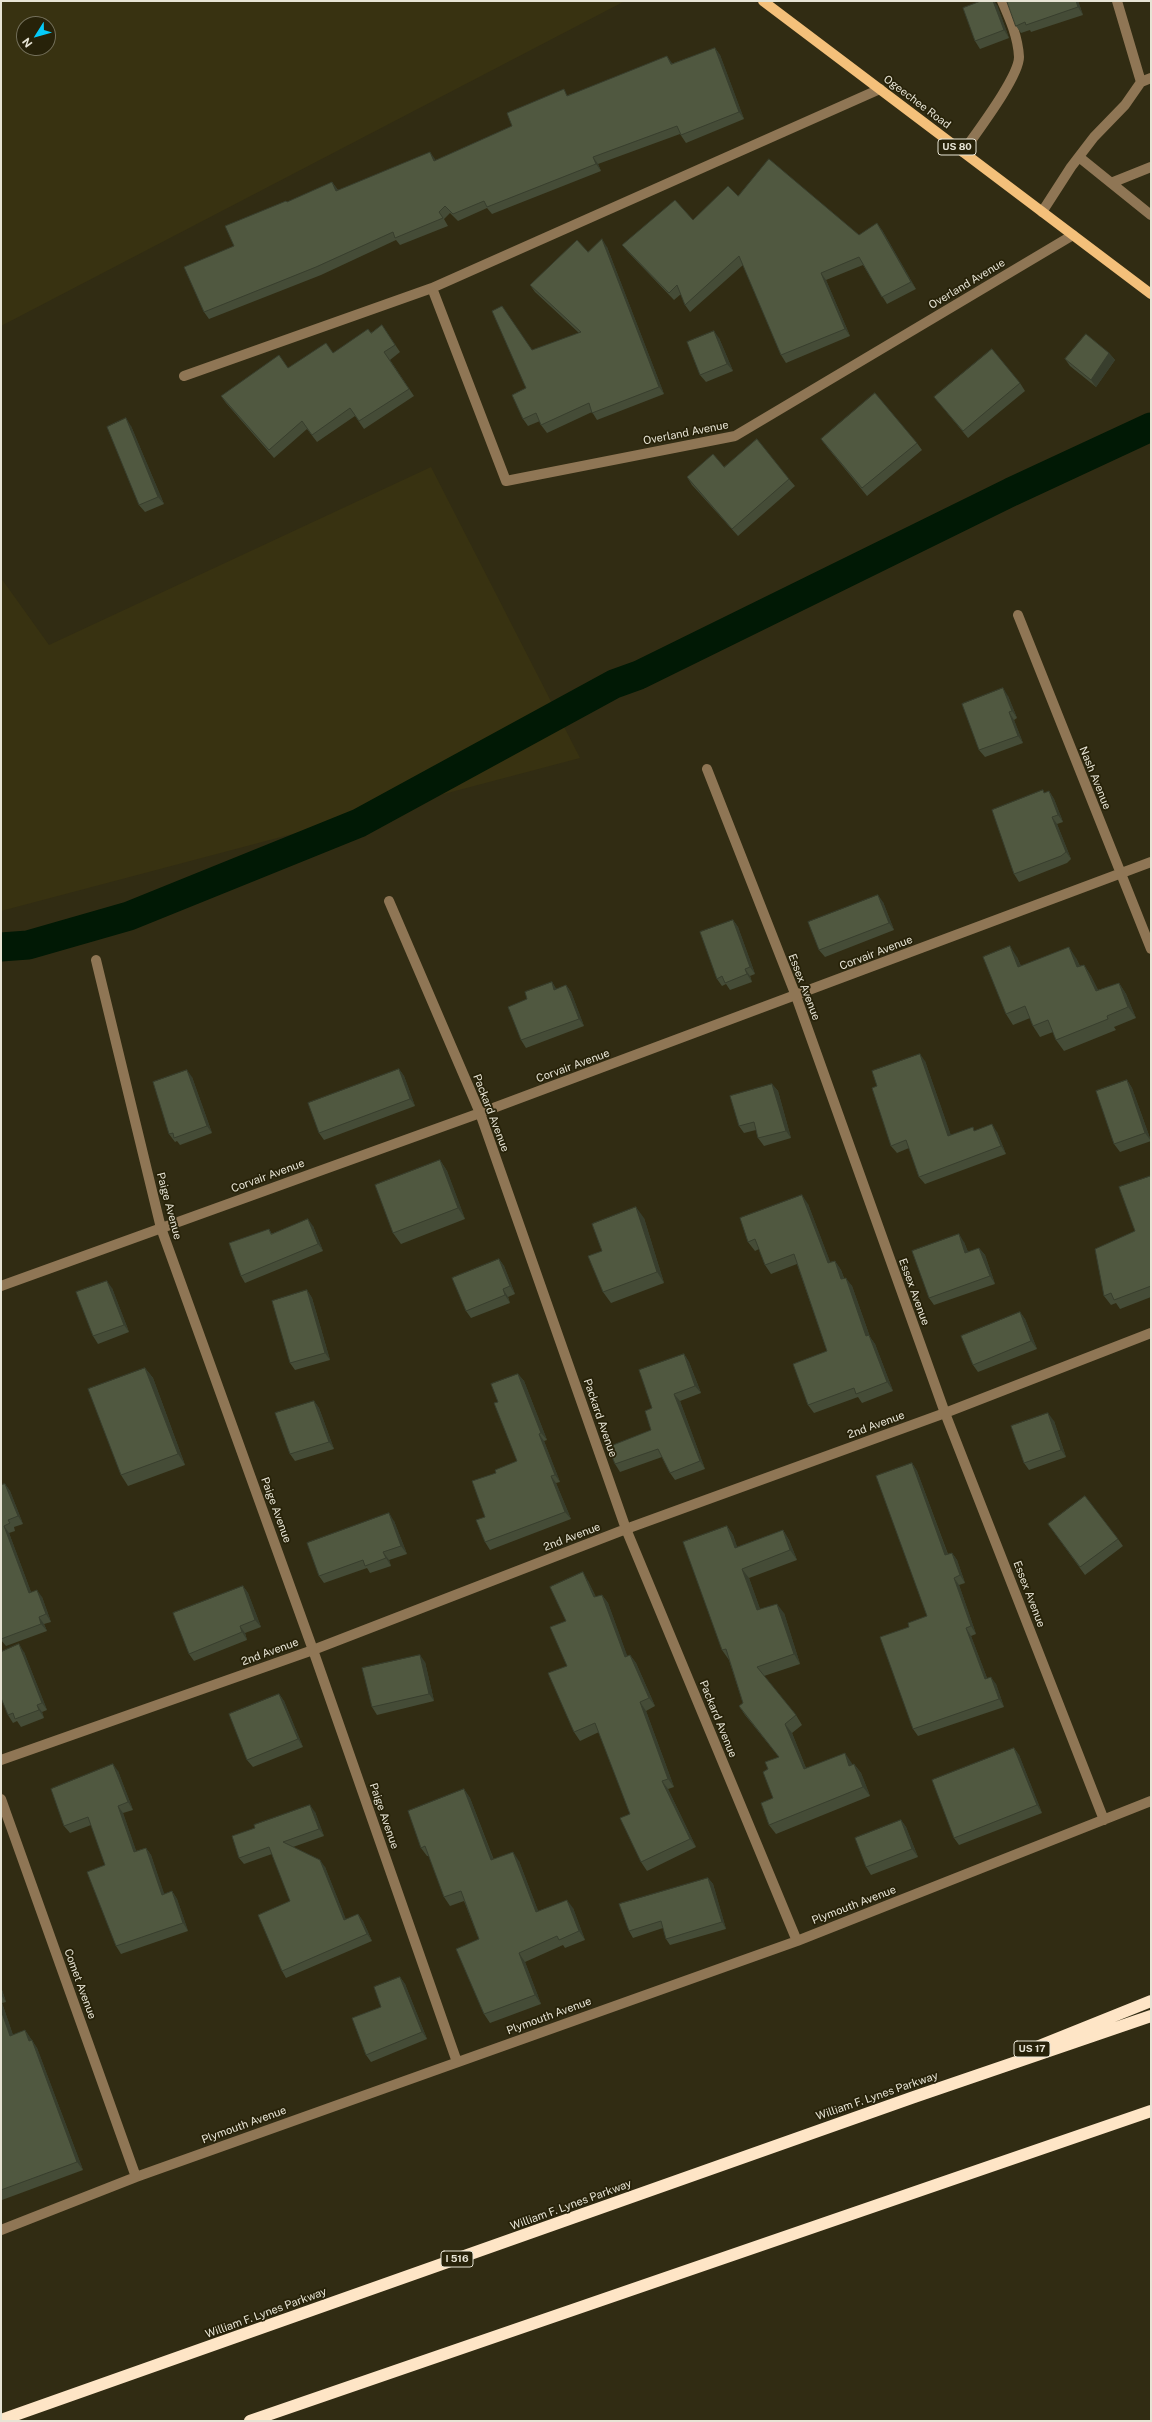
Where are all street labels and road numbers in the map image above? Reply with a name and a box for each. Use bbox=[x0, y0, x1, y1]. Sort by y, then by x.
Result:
street label: Ogeechee Road bbox=[881, 72, 953, 132]
road number: US 80 bbox=[938, 139, 976, 155]
street label: Overland Avenue bbox=[926, 256, 1008, 312]
street label: Overland Avenue bbox=[642, 418, 730, 448]
street label: Nash Avenue bbox=[1076, 745, 1114, 811]
street label: Corvair Avenue bbox=[838, 933, 914, 973]
street label: Essex Avenue bbox=[785, 952, 823, 1022]
street label: Corvair Avenue bbox=[534, 1047, 612, 1085]
street label: Packard Avenue bbox=[470, 1072, 512, 1154]
street label: Corvair Avenue bbox=[229, 1157, 307, 1195]
street label: Paige Avenue bbox=[154, 1171, 184, 1241]
street label: Essex Avenue bbox=[896, 1257, 932, 1327]
street label: Packard Avenue bbox=[580, 1377, 620, 1459]
street label: 2nd Avenue bbox=[846, 1409, 906, 1441]
street label: Paige Avenue bbox=[258, 1475, 294, 1545]
street label: 2nd Avenue bbox=[542, 1520, 602, 1554]
street label: Essex Avenue bbox=[1010, 1559, 1048, 1629]
street label: 2nd Avenue bbox=[240, 1636, 300, 1668]
street label: Packard Avenue bbox=[696, 1678, 740, 1760]
street label: Paige Avenue bbox=[367, 1781, 401, 1851]
street label: Plymouth Avenue bbox=[810, 1883, 898, 1927]
street label: Comet Avenue bbox=[61, 1947, 99, 2021]
street label: Plymouth Avenue bbox=[505, 1995, 593, 2037]
road number: US 17 bbox=[1014, 2041, 1050, 2057]
street label: William F. Lynes Parkway bbox=[814, 2069, 940, 2123]
street label: Plymouth Avenue bbox=[200, 2104, 288, 2146]
street label: William F. Lynes Parkway bbox=[509, 2177, 633, 2233]
road number: I 516 bbox=[441, 2251, 473, 2267]
street label: William F. Lynes Parkway bbox=[204, 2285, 328, 2341]

